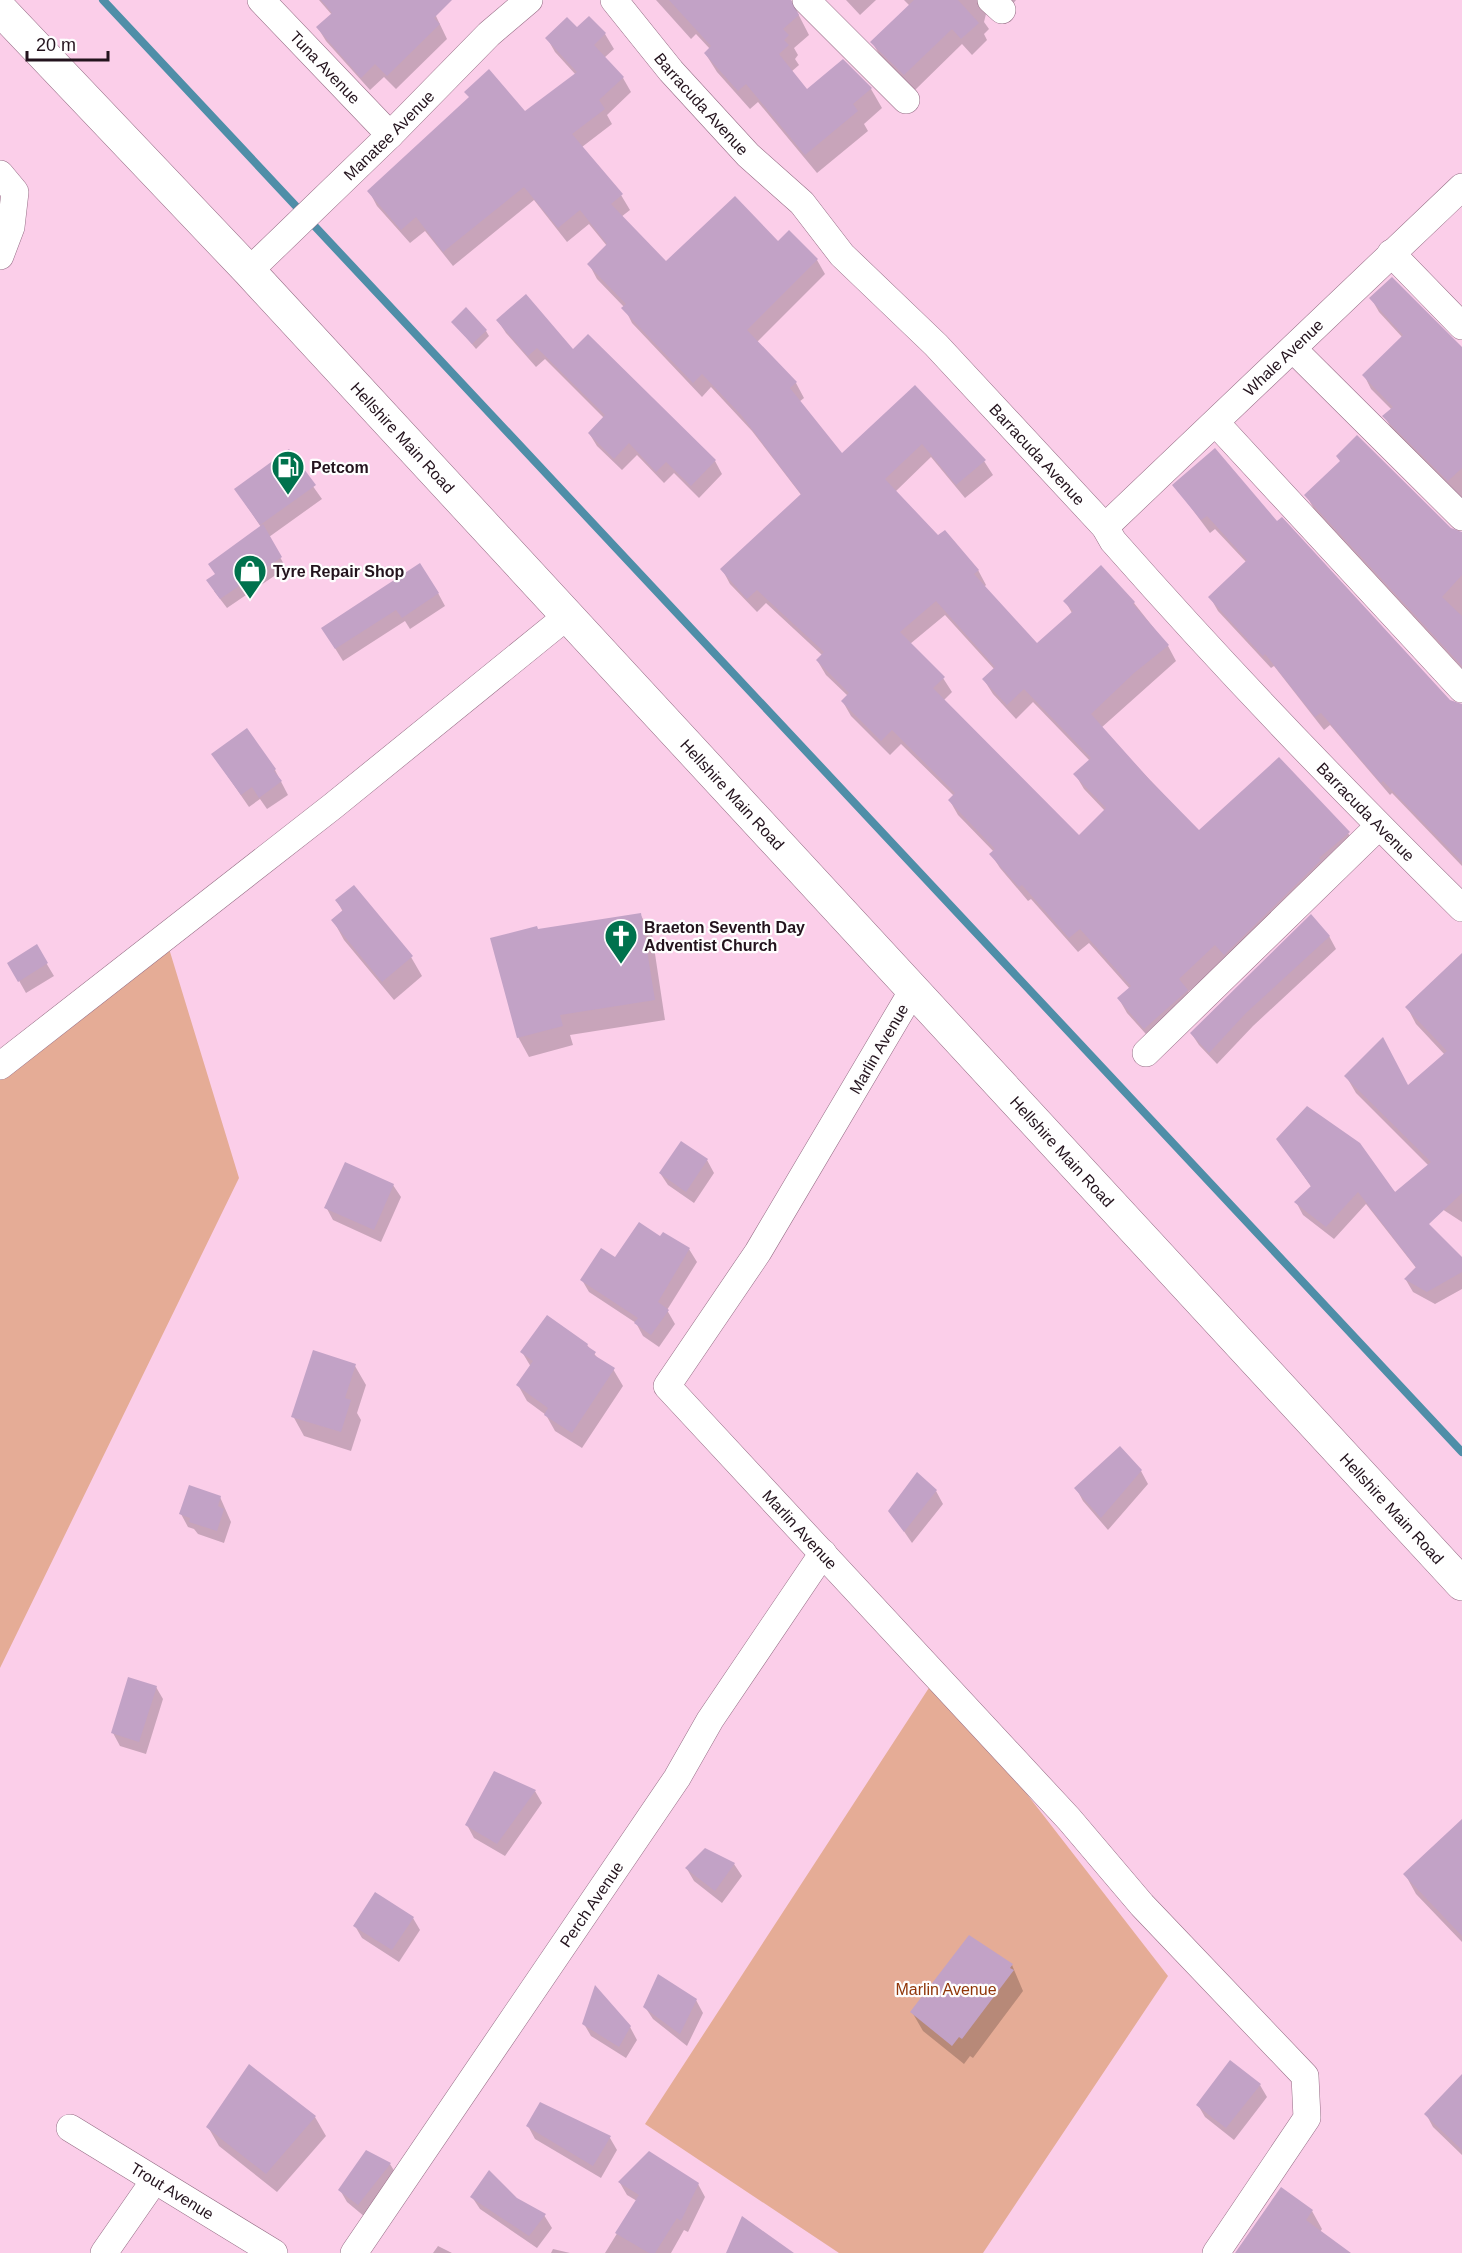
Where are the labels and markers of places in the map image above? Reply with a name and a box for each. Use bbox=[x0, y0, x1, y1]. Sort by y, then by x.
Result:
fuel station icon: Petcom bbox=[270, 449, 306, 496]
place label: Petcom bbox=[311, 459, 369, 476]
shop icon: Tyre Repair Shop bbox=[232, 553, 268, 600]
place label: Tyre Repair Shop bbox=[273, 563, 405, 580]
church icon: Braeton Seventh Day Adventist Church bbox=[603, 918, 639, 965]
place label: Braeton Seventh Day Adventist Church bbox=[644, 919, 805, 954]

